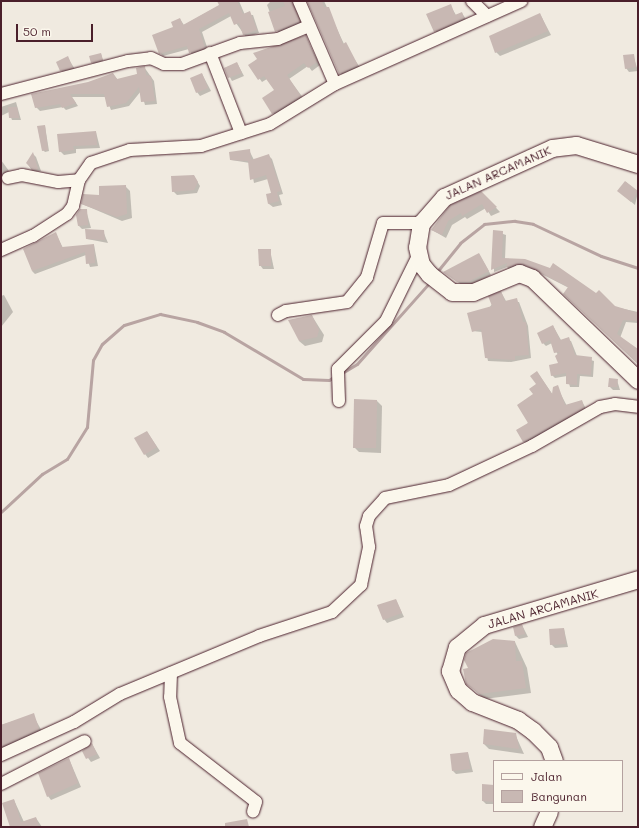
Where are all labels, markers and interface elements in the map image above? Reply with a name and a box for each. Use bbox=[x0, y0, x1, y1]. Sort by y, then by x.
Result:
scale bar bbox=[18, 16, 95, 42]
text: 50 m bbox=[23, 23, 51, 39]
street label: JALAN ARCAMANIK bbox=[443, 143, 553, 203]
street label: JALAN ARCAMANIK bbox=[486, 586, 600, 632]
legend bbox=[493, 760, 623, 812]
text: Jalan bbox=[531, 768, 562, 784]
text: Bangunan bbox=[531, 788, 587, 804]

